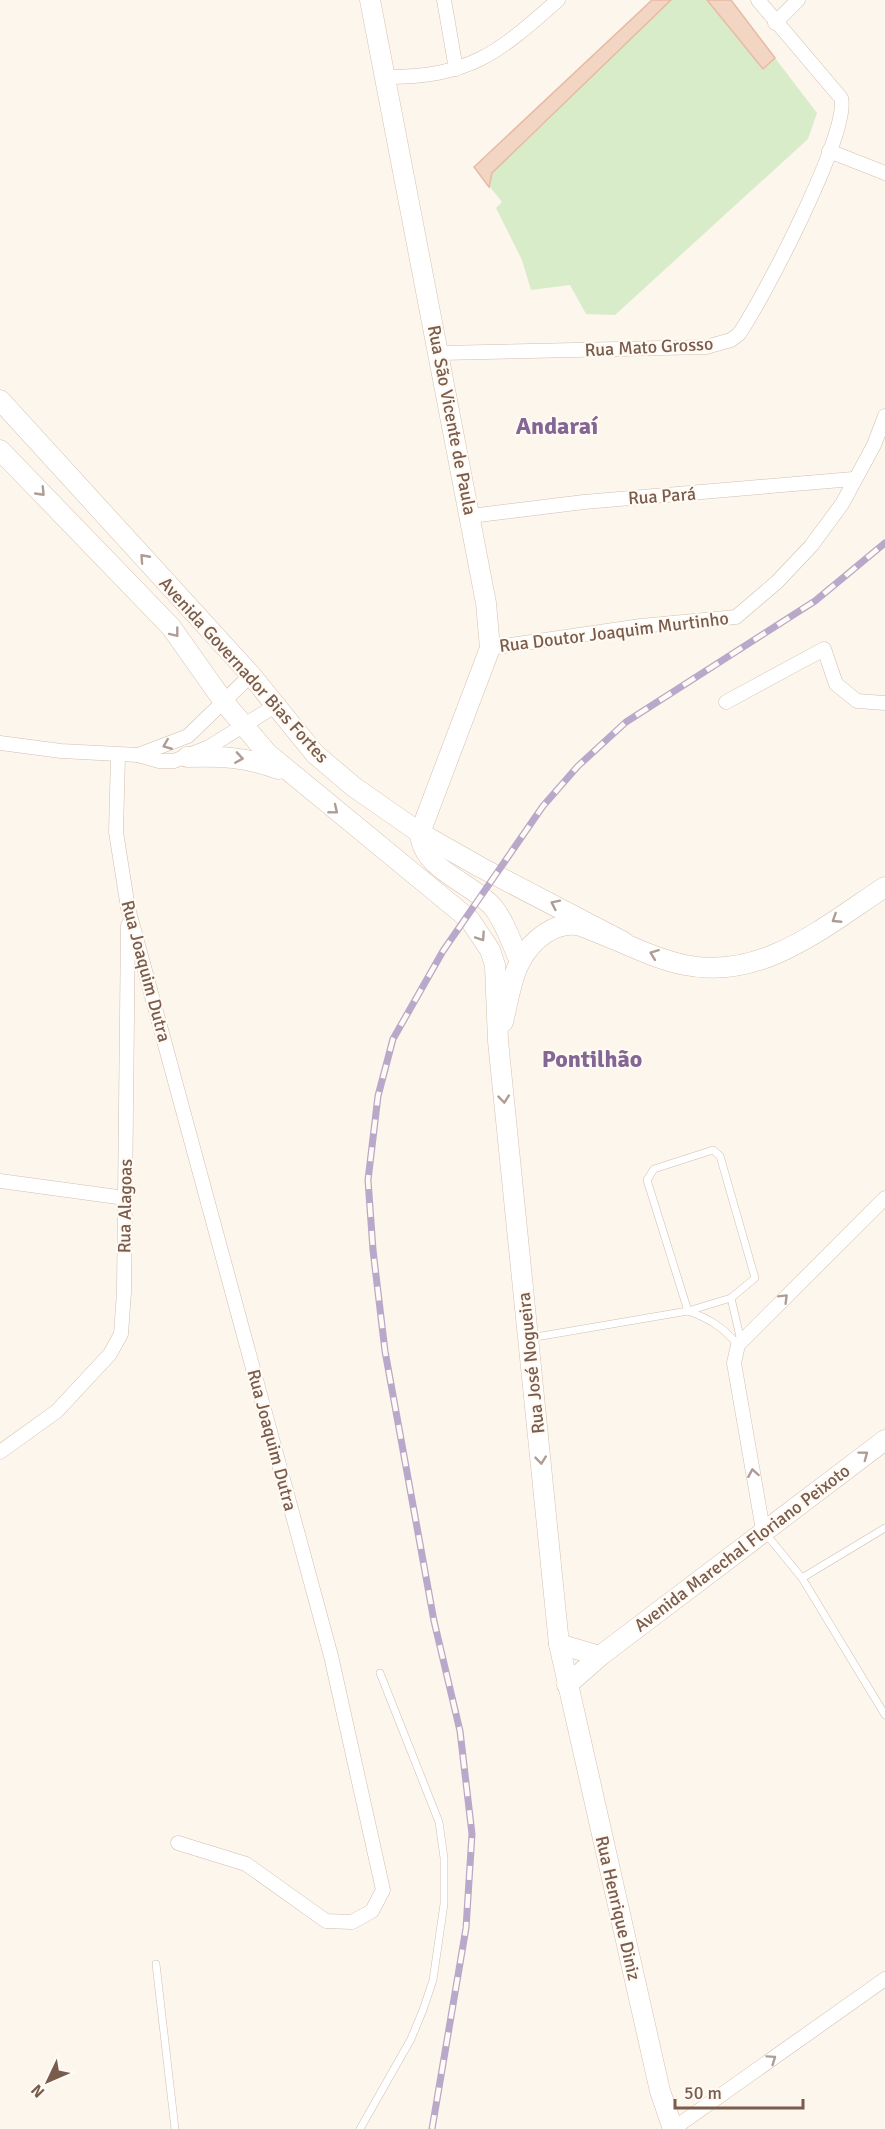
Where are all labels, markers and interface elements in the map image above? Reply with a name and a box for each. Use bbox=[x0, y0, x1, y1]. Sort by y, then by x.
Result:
street label: Rua São Vicente de Paula bbox=[423, 323, 481, 517]
street label: Rua Mato Grosso bbox=[584, 333, 714, 361]
district label: Andaraí bbox=[516, 411, 599, 441]
street label: Rua Pará bbox=[627, 483, 697, 509]
one-way arrow bbox=[34, 485, 45, 495]
one-way arrow bbox=[140, 555, 151, 565]
street label: Avenida Governador Bias Fortes bbox=[155, 572, 333, 768]
street label: Rua Doutor Joaquim Murtinho bbox=[498, 607, 730, 657]
one-way arrow bbox=[167, 626, 178, 637]
one-way arrow bbox=[162, 738, 173, 750]
one-way arrow bbox=[234, 751, 243, 763]
one-way arrow bbox=[327, 803, 338, 814]
street label: Rua Joaquim Dutra bbox=[117, 898, 175, 1044]
one-way arrow bbox=[550, 900, 561, 911]
one-way arrow bbox=[832, 912, 842, 924]
one-way arrow bbox=[474, 930, 485, 941]
one-way arrow bbox=[650, 949, 660, 962]
district label: Pontilhão bbox=[542, 1044, 642, 1074]
one-way arrow bbox=[497, 1095, 510, 1104]
street label: Rua Alagoas bbox=[113, 1158, 137, 1253]
street label: Rua José Nogueira bbox=[513, 1291, 549, 1435]
one-way arrow bbox=[776, 1295, 787, 1306]
street label: Rua Joaquim Dutra bbox=[243, 1367, 301, 1513]
one-way arrow bbox=[857, 1452, 868, 1463]
one-way arrow bbox=[534, 1456, 546, 1465]
street label: Avenida Marechal Floriano Peixoto bbox=[630, 1460, 854, 1636]
one-way arrow bbox=[747, 1468, 760, 1478]
street label: Rua Henrique Diniz bbox=[591, 1834, 645, 1982]
north arrow bbox=[18, 2051, 78, 2111]
one-way arrow bbox=[765, 2055, 776, 2066]
scale bar bbox=[675, 2072, 802, 2110]
text: N bbox=[27, 2080, 49, 2102]
text: 50 m bbox=[684, 2082, 722, 2104]

